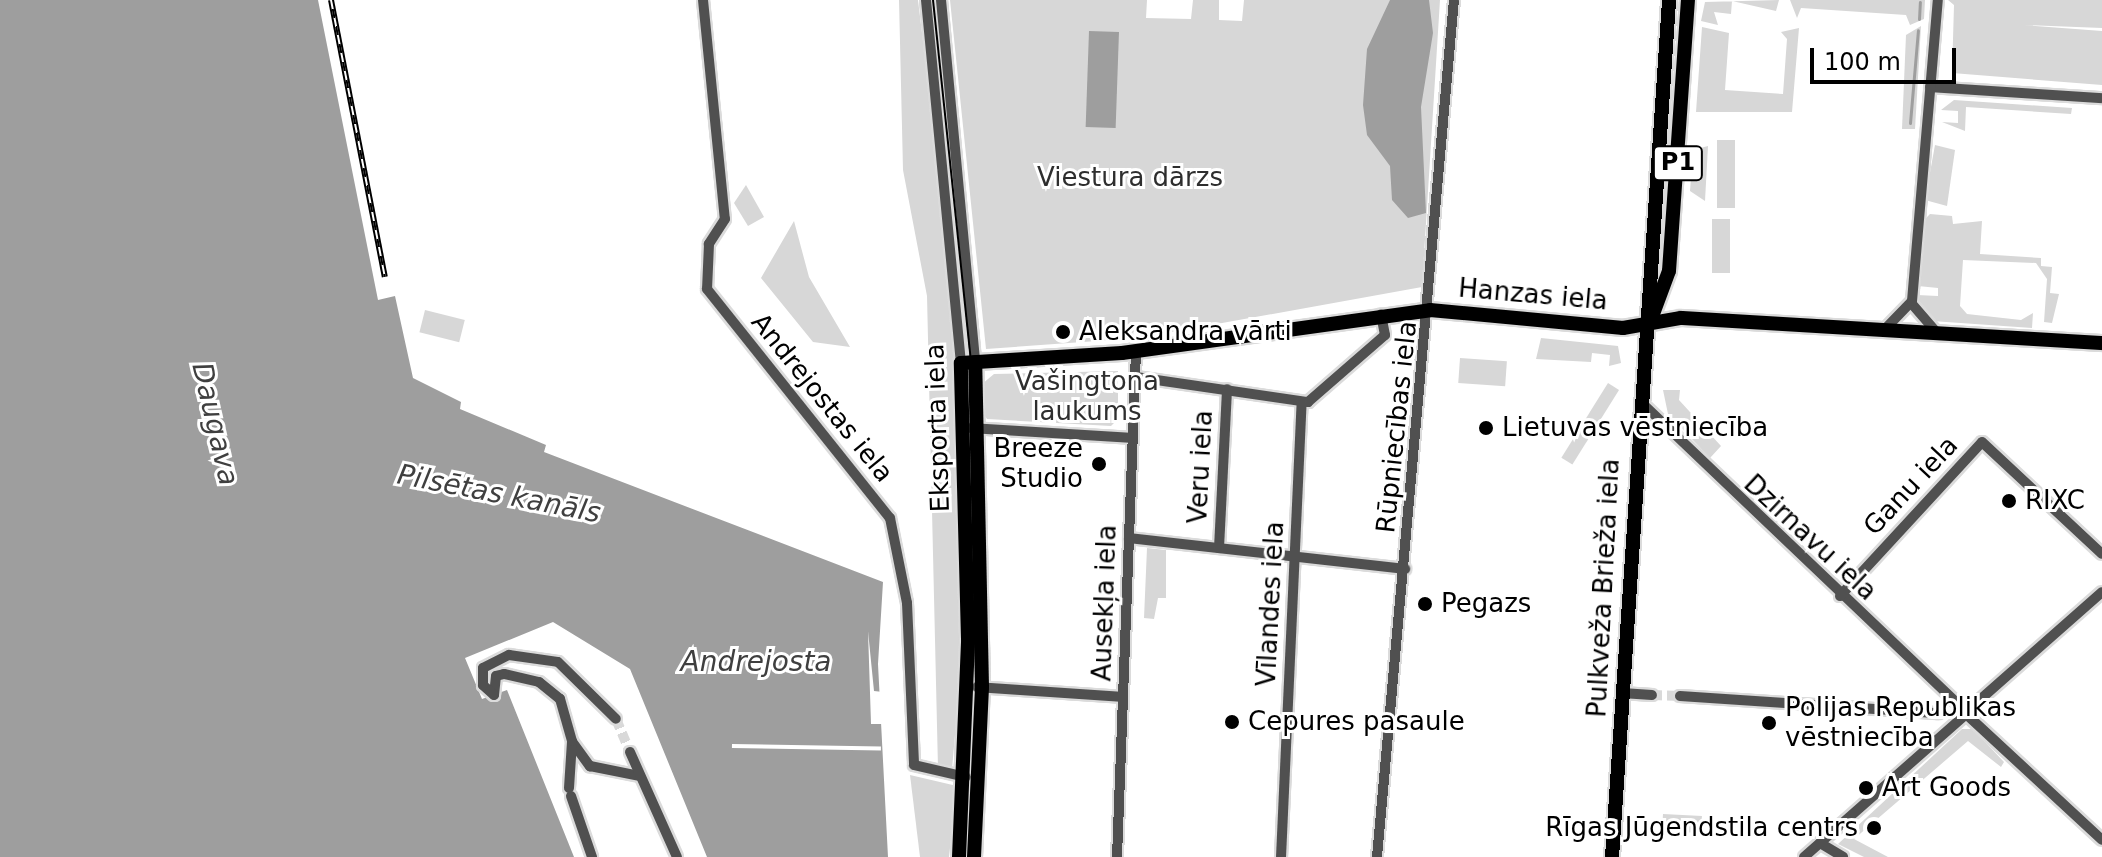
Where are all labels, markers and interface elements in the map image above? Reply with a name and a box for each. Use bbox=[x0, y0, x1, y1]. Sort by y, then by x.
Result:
scale bar bbox=[1814, 32, 1960, 82]
text: 100 m bbox=[1824, 48, 1901, 76]
road number: P1 bbox=[1652, 143, 1704, 183]
park label: Viestura dārzs bbox=[1037, 162, 1223, 194]
street label: Hanzas iela bbox=[1457, 273, 1609, 317]
street label: Andrejostas iela bbox=[744, 307, 900, 489]
place label: Aleksandra vārti bbox=[1079, 316, 1292, 348]
street label: Rūpniecības iela bbox=[1370, 320, 1424, 534]
marker: Aleksandra vārti bbox=[1054, 323, 1072, 341]
street label: Eksporta iela bbox=[919, 343, 957, 513]
water label: Daugava bbox=[185, 359, 245, 489]
park label: Vašingtona laukums bbox=[1015, 366, 1159, 428]
street label: Veru iela bbox=[1182, 409, 1220, 525]
place label: Lietuvas vēstniecība bbox=[1502, 412, 1768, 444]
marker: Lietuvas vēstniecība bbox=[1477, 419, 1495, 437]
street label: Ganu iela bbox=[1857, 430, 1965, 542]
place label: Breeze Studio bbox=[993, 433, 1083, 494]
marker: Breeze Studio bbox=[1090, 455, 1108, 473]
water label: Pilsētas kanāls bbox=[394, 458, 604, 530]
street label: Pulkveža Brieža iela bbox=[1582, 458, 1626, 718]
street label: Dzirnavu iela bbox=[1737, 469, 1883, 607]
place label: RIXC bbox=[2025, 485, 2085, 517]
marker: RIXC bbox=[2000, 492, 2018, 510]
street label: Vīlandes iela bbox=[1251, 521, 1291, 687]
street label: Ausekļa iela bbox=[1087, 524, 1123, 682]
place label: Pegazs bbox=[1441, 588, 1531, 620]
marker: Pegazs bbox=[1416, 595, 1434, 613]
water label: Andrejosta bbox=[680, 645, 832, 679]
place label: Polijas Republikas vēstniecība bbox=[1785, 692, 2016, 754]
place label: Cepures pasaule bbox=[1248, 706, 1465, 738]
marker: Cepures pasaule bbox=[1223, 713, 1241, 731]
marker: Polijas Republikas vēstniecība bbox=[1760, 714, 1778, 732]
place label: Art Goods bbox=[1882, 772, 2011, 804]
marker: Art Goods bbox=[1857, 779, 1875, 797]
place label: Rīgas Jūgendstila centrs bbox=[1545, 812, 1858, 844]
marker: Rīgas Jūgendstila centrs bbox=[1865, 819, 1883, 837]

